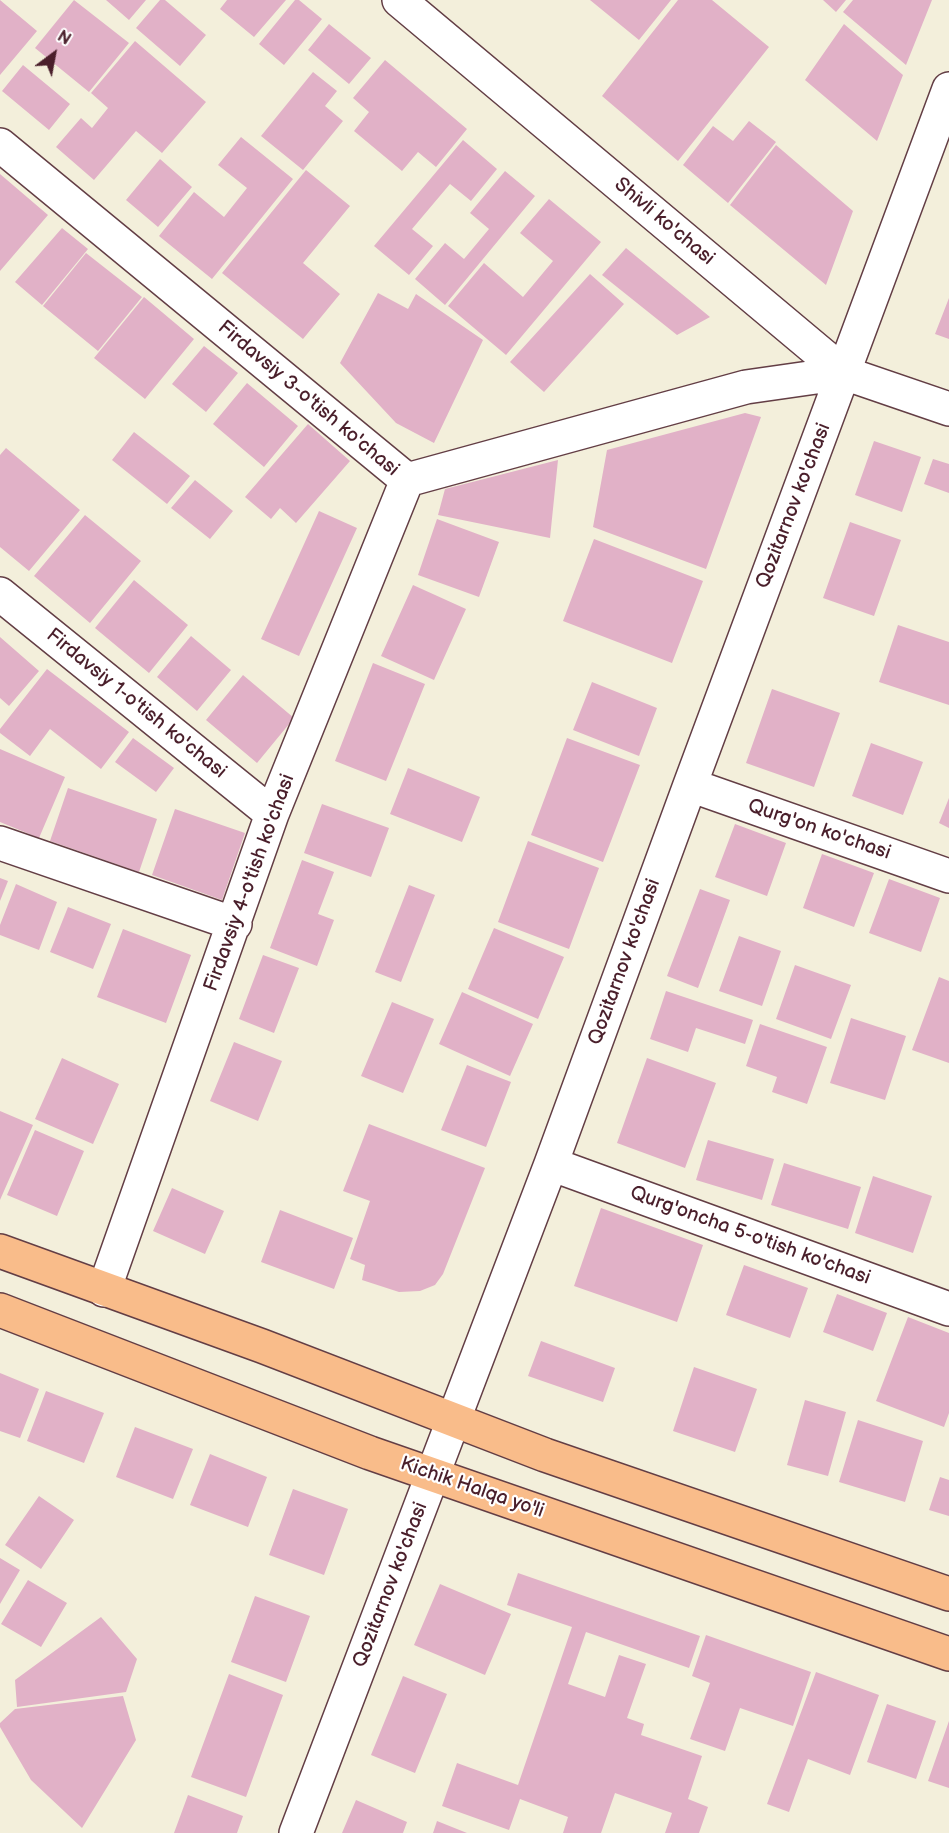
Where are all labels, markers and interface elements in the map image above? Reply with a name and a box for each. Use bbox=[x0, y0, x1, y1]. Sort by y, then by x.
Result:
north arrow bbox=[24, 24, 84, 84]
text: N bbox=[54, 27, 74, 50]
street label: Shivli ko'chasi bbox=[609, 173, 719, 271]
street label: Firdavsiy 3-o'tish ko'chasi bbox=[212, 316, 404, 482]
street label: Qozitarnov ko'chasi bbox=[751, 420, 837, 592]
street label: Firdavsiy 1-o'tish ko'chasi bbox=[41, 624, 231, 784]
street label: Firdavsiy 4-o'tish ko'chasi bbox=[200, 771, 300, 995]
street label: Qurg'on ko'chasi bbox=[744, 794, 894, 866]
street label: Qozitarnov ko'chasi bbox=[584, 876, 666, 1048]
street label: Qurg'oncha 5-o'tish ko'chasi bbox=[627, 1181, 873, 1291]
street label: Kichik Halqa yo'li bbox=[397, 1452, 547, 1524]
street label: Qozitarnov ko'chasi bbox=[348, 1499, 434, 1671]

